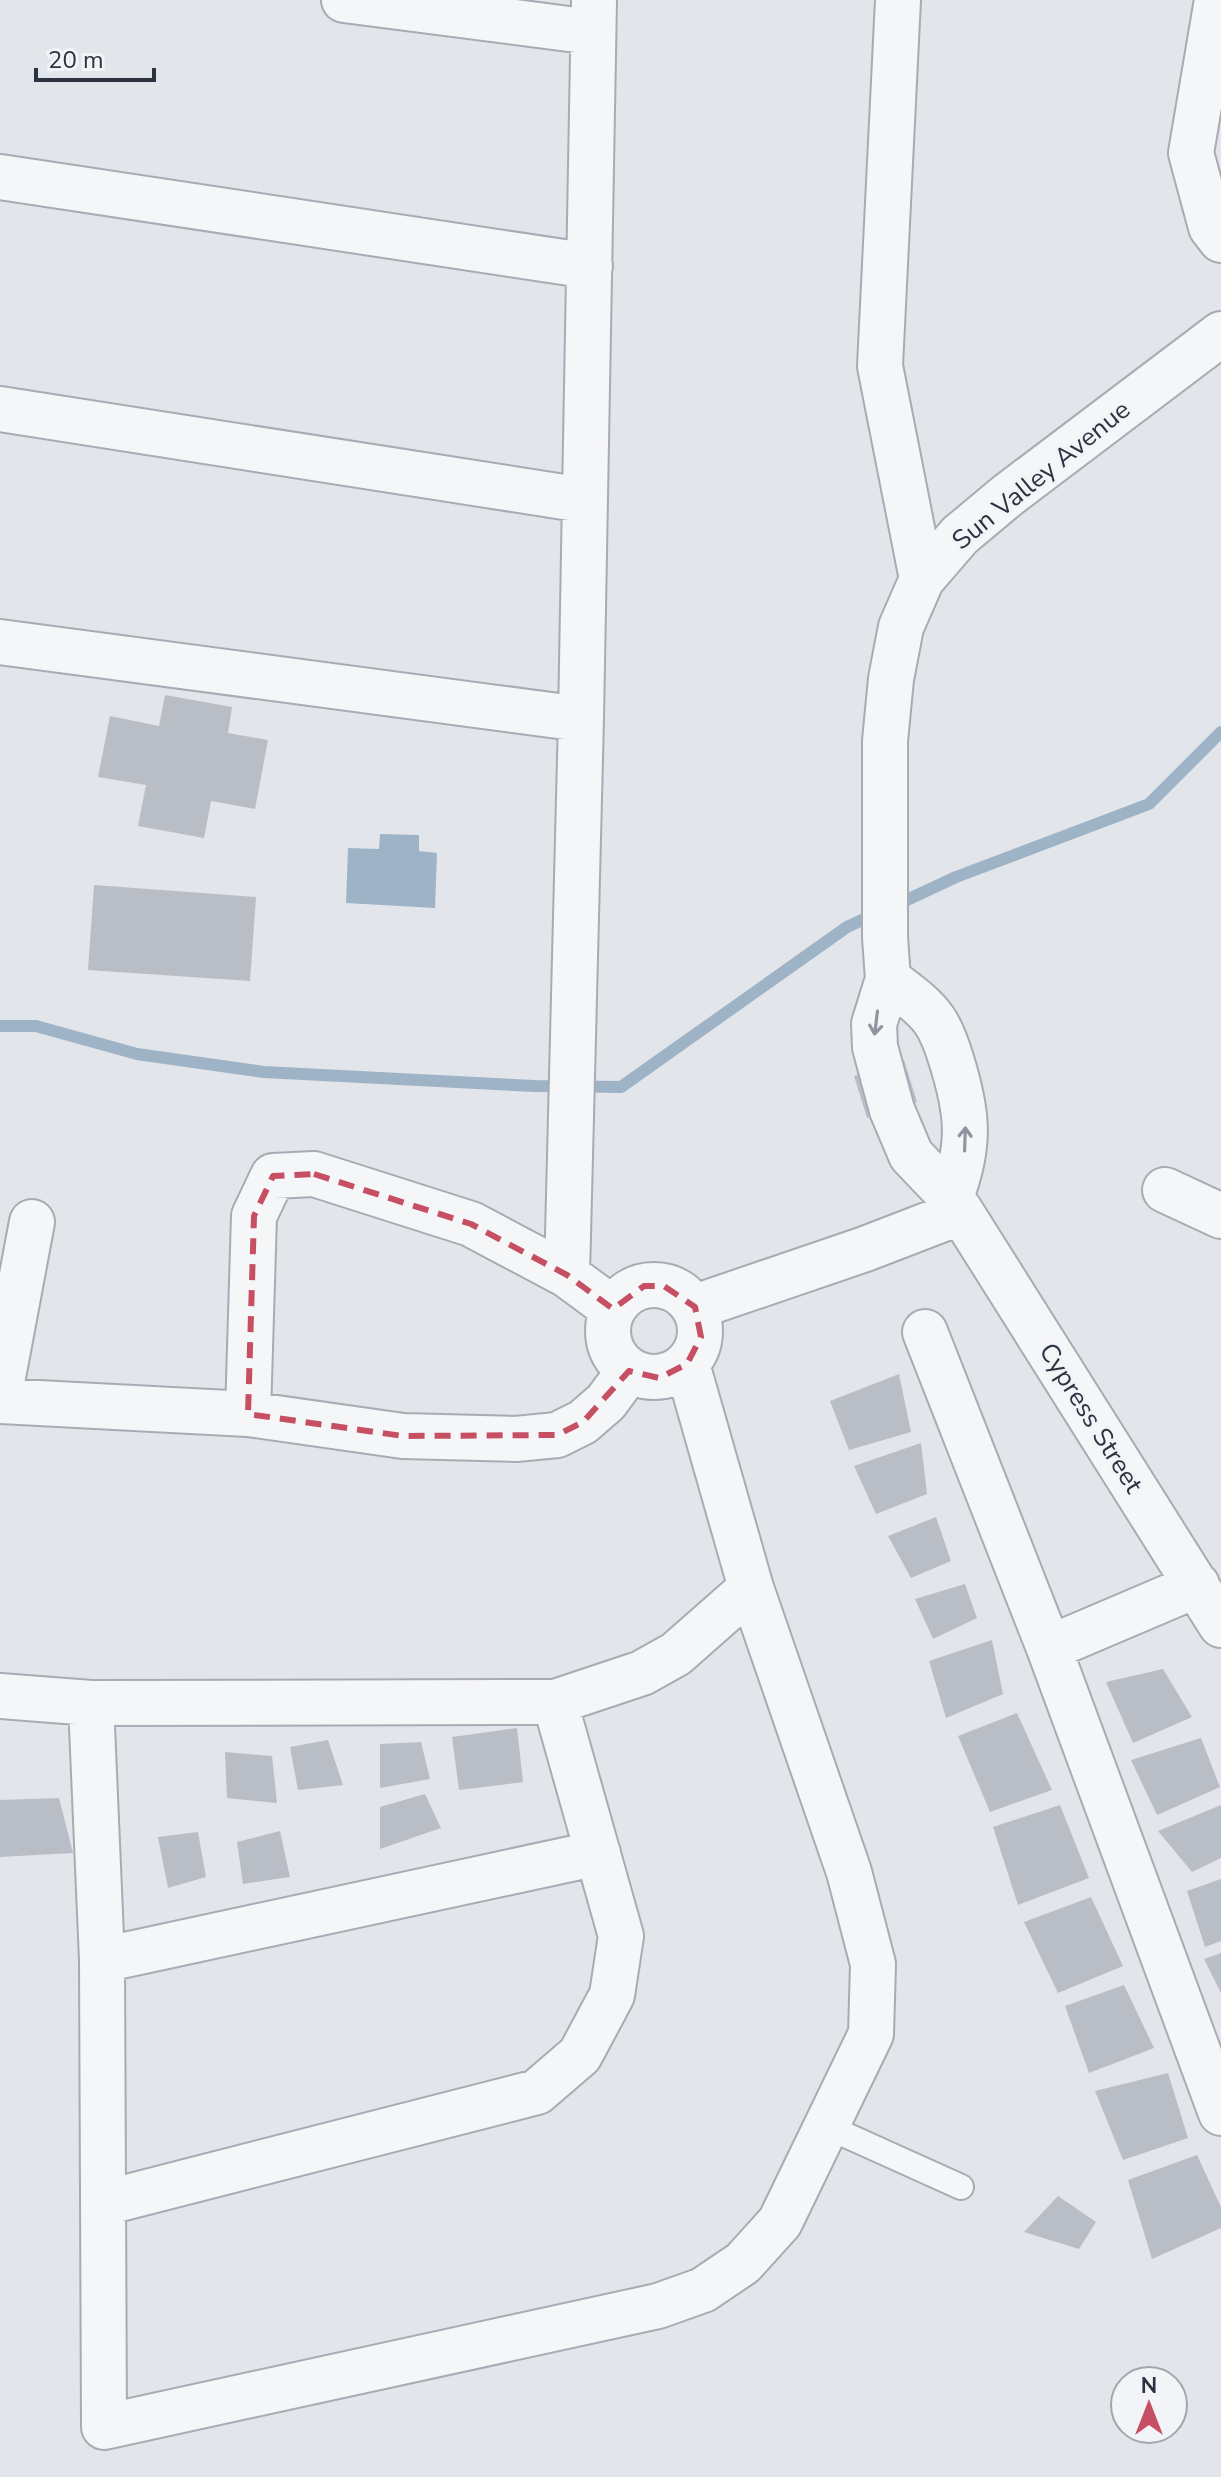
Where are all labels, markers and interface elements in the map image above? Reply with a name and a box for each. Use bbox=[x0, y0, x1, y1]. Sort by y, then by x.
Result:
scale bar bbox=[36, 32, 154, 82]
text: 20 m bbox=[48, 44, 104, 76]
street label: Sun Valley Avenue bbox=[945, 392, 1137, 558]
one-way arrow bbox=[869, 1009, 884, 1036]
one-way arrow bbox=[957, 1126, 972, 1152]
street label: Cypress Street bbox=[1031, 1336, 1152, 1501]
north arrow bbox=[1109, 2365, 1189, 2445]
text: N bbox=[1141, 2371, 1157, 2401]

